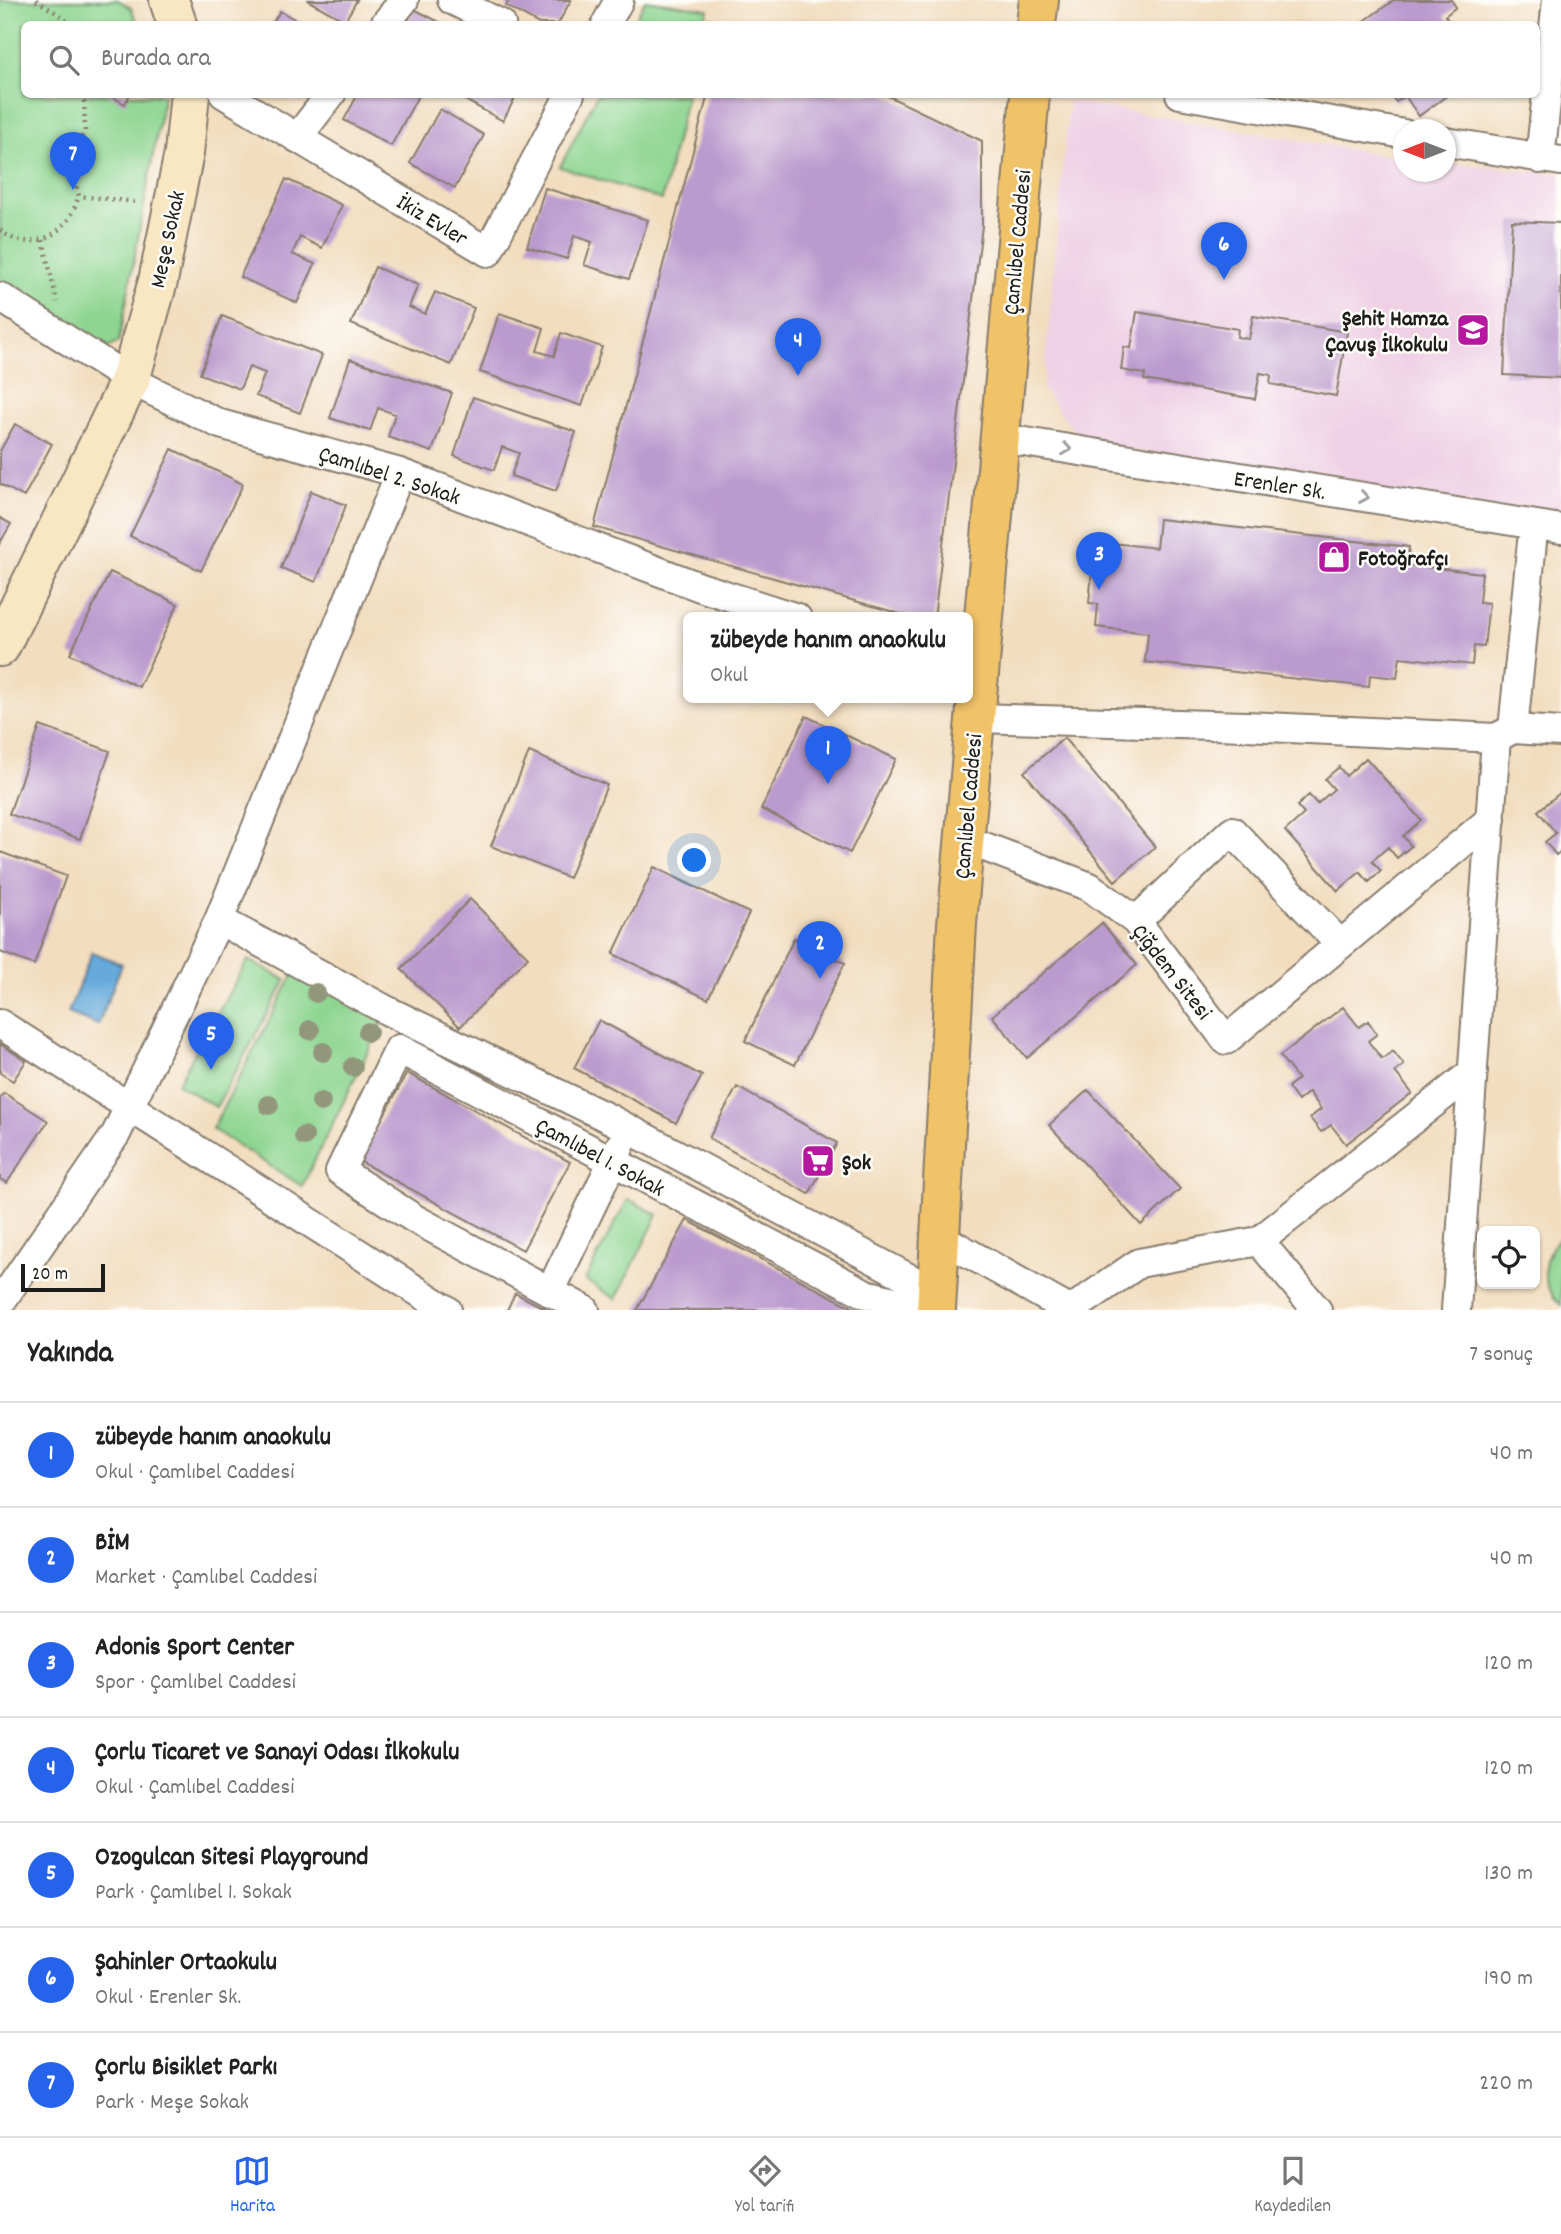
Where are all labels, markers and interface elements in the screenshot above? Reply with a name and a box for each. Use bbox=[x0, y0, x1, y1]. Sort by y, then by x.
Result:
search box bbox=[21, 21, 1540, 98]
icon: search bbox=[45, 41, 83, 79]
text: Burada ara bbox=[101, 41, 211, 78]
north arrow bbox=[1393, 119, 1456, 182]
pin: 7 bbox=[50, 132, 96, 190]
street label: Çamlıbel Caddesi bbox=[997, 168, 1042, 316]
street label: Meşe Sokak bbox=[143, 188, 196, 292]
street label: İkiz Evler bbox=[389, 188, 474, 257]
pin: 6 bbox=[1201, 222, 1247, 280]
place label: Şehit Hamza Çavuş İlkokulu bbox=[1326, 304, 1449, 363]
school or university icon: Şehit Hamza Çavuş İlkokulu bbox=[1454, 311, 1492, 349]
pin: 4 bbox=[775, 318, 821, 376]
street label: Çamlıbel 2. Sokak bbox=[314, 439, 464, 516]
one-way arrow bbox=[1061, 441, 1073, 456]
street label: Erenler Sk. bbox=[1231, 464, 1328, 511]
one-way arrow bbox=[1358, 489, 1370, 504]
pin: 3 bbox=[1076, 532, 1122, 590]
shop icon: Fotoğrafçı bbox=[1315, 538, 1353, 576]
place label: Fotoğrafçı bbox=[1358, 544, 1448, 577]
popup bbox=[683, 612, 973, 703]
text: zübeyde hanım anaokulu bbox=[710, 623, 946, 660]
text: Okul bbox=[710, 660, 748, 693]
pin: 1 bbox=[805, 726, 851, 784]
street label: Çamlıbel Caddesi bbox=[948, 732, 993, 880]
your location bbox=[677, 843, 711, 877]
street label: Çiğdem Sitesi bbox=[1122, 918, 1218, 1028]
pin: 2 bbox=[797, 921, 843, 979]
pin: 5 bbox=[188, 1012, 234, 1070]
street label: Çamlıbel 1. Sokak bbox=[529, 1111, 670, 1207]
supermarket icon: Şok bbox=[799, 1142, 837, 1180]
place label: Şok bbox=[842, 1148, 872, 1181]
map controls bbox=[1477, 1226, 1540, 1289]
button: locate bbox=[1477, 1226, 1540, 1289]
scale bar bbox=[21, 1261, 105, 1293]
text: 20 m bbox=[32, 1262, 68, 1289]
text: Yakında bbox=[28, 1334, 113, 1377]
text: 7 sonuç bbox=[1469, 1339, 1533, 1372]
text: zübeyde hanım anaokulu bbox=[95, 1420, 331, 1457]
text: 1 bbox=[48, 1438, 54, 1471]
text: 40 m bbox=[1490, 1438, 1533, 1471]
text: Okul · Çamlıbel Caddesi bbox=[95, 1457, 294, 1490]
text: BİM bbox=[95, 1525, 130, 1562]
text: 2 bbox=[46, 1543, 56, 1576]
text: 40 m bbox=[1490, 1543, 1533, 1576]
text: Market · Çamlıbel Caddesi bbox=[95, 1562, 317, 1595]
text: Adonis Sport Center bbox=[95, 1630, 294, 1667]
text: 3 bbox=[46, 1648, 56, 1681]
text: 120 m bbox=[1484, 1648, 1533, 1681]
text: Spor · Çamlıbel Caddesi bbox=[95, 1667, 296, 1700]
text: Çorlu Ticaret ve Sanayi Odası İlkokulu bbox=[95, 1735, 459, 1772]
text: 4 bbox=[46, 1753, 56, 1786]
text: 120 m bbox=[1484, 1753, 1533, 1786]
text: Okul · Çamlıbel Caddesi bbox=[95, 1772, 294, 1805]
text: Ozogulcan Sitesi Playground bbox=[95, 1840, 368, 1877]
text: 5 bbox=[46, 1858, 56, 1891]
text: 130 m bbox=[1484, 1858, 1533, 1891]
text: Park · Çamlıbel 1. Sokak bbox=[95, 1877, 292, 1910]
text: Şahinler Ortaokulu bbox=[95, 1945, 277, 1982]
text: 6 bbox=[45, 1963, 57, 1996]
text: 190 m bbox=[1484, 1963, 1533, 1996]
text: Okul · Erenler Sk. bbox=[95, 1982, 241, 2015]
text: Çorlu Bisiklet Parkı bbox=[95, 2050, 277, 2087]
text: 7 bbox=[47, 2068, 55, 2101]
text: 220 m bbox=[1479, 2068, 1533, 2101]
text: Park · Meşe Sokak bbox=[95, 2087, 249, 2120]
tab: Harita bbox=[230, 2152, 275, 2221]
tab: Yol tarifi bbox=[735, 2152, 794, 2221]
tab: Kaydedilen bbox=[1254, 2152, 1331, 2221]

